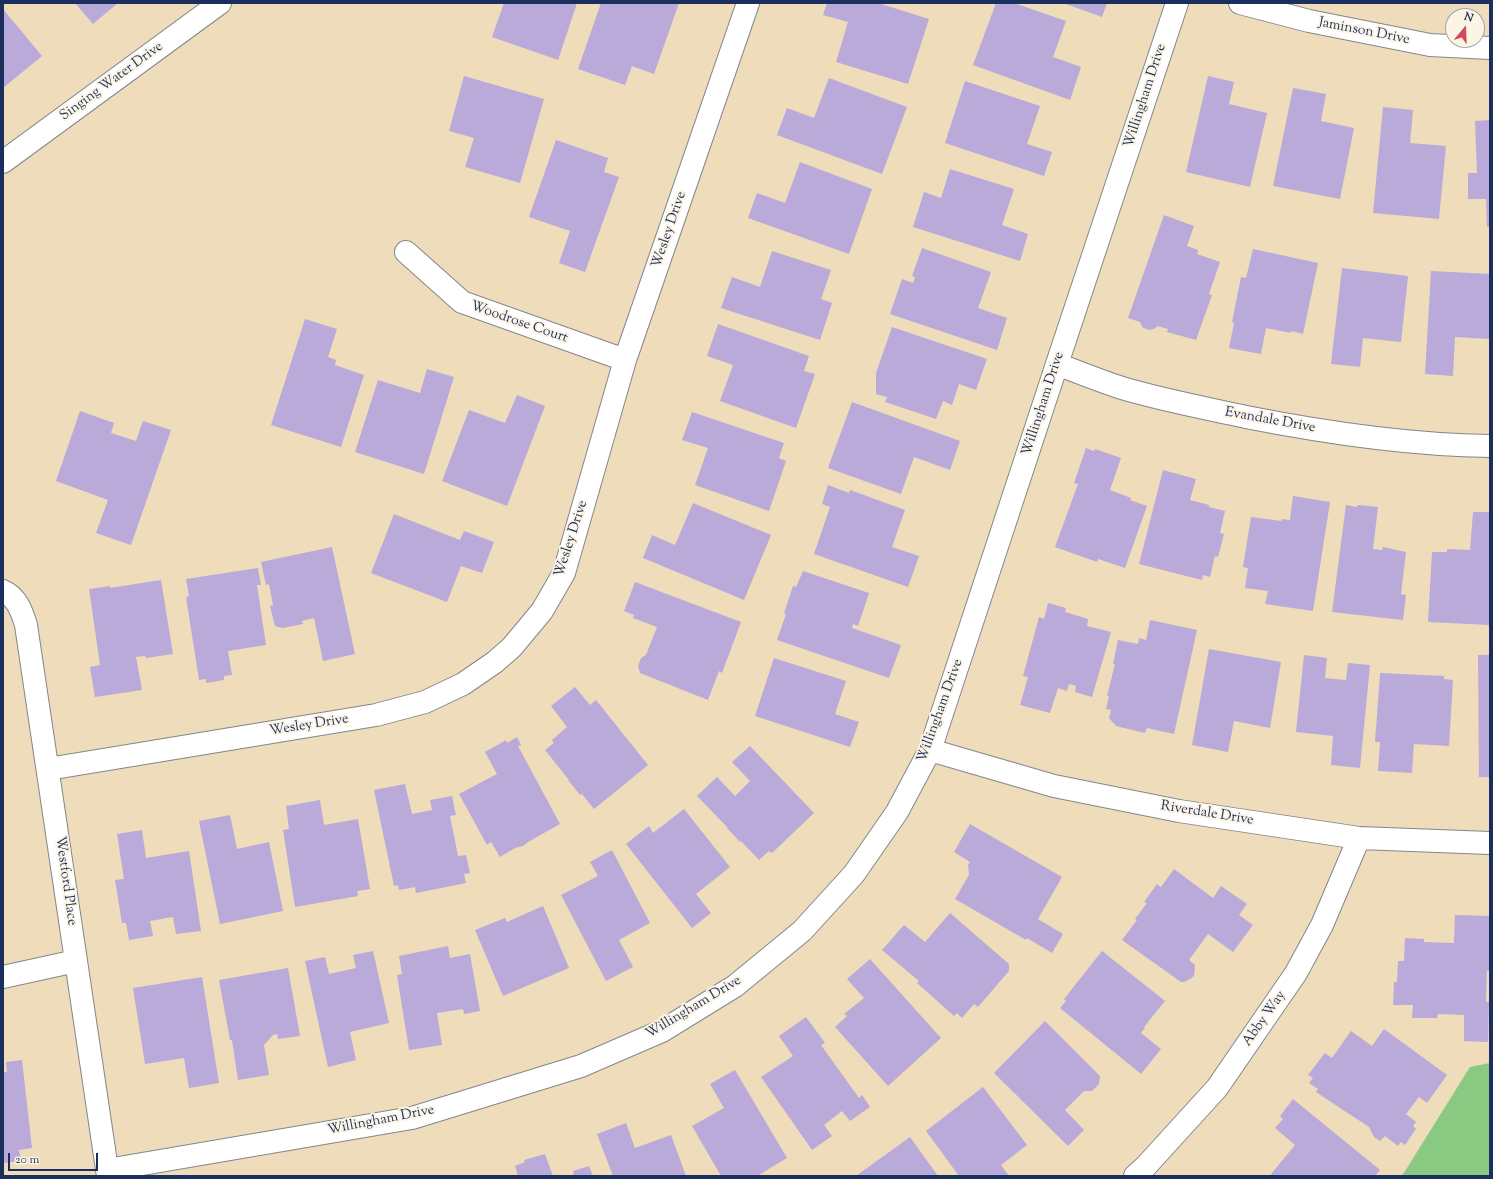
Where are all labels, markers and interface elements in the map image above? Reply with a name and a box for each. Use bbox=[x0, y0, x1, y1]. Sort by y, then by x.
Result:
north arrow bbox=[1445, 8, 1485, 48]
text: N bbox=[1462, 9, 1475, 27]
street label: Jaminson Drive bbox=[1317, 15, 1411, 49]
street label: Singing Water Drive bbox=[57, 39, 167, 125]
street label: Willingham Drive bbox=[1121, 42, 1171, 150]
street label: Wesley Drive bbox=[649, 189, 691, 271]
street label: Woodrose Court bbox=[468, 298, 570, 348]
street label: Willingham Drive bbox=[1019, 350, 1069, 458]
street label: Evandale Drive bbox=[1223, 405, 1317, 437]
street label: Wesley Drive bbox=[552, 498, 592, 580]
street label: Willingham Drive bbox=[915, 657, 967, 765]
street label: Wesley Drive bbox=[268, 711, 350, 741]
street label: Riverdale Drive bbox=[1159, 798, 1255, 830]
street label: Westford Place bbox=[50, 835, 80, 927]
street label: Willingham Drive bbox=[643, 973, 745, 1043]
street label: Abby Way bbox=[1240, 988, 1290, 1050]
street label: Willingham Drive bbox=[326, 1102, 436, 1140]
scale bar bbox=[10, 1145, 100, 1171]
text: 20 m bbox=[15, 1151, 39, 1169]

